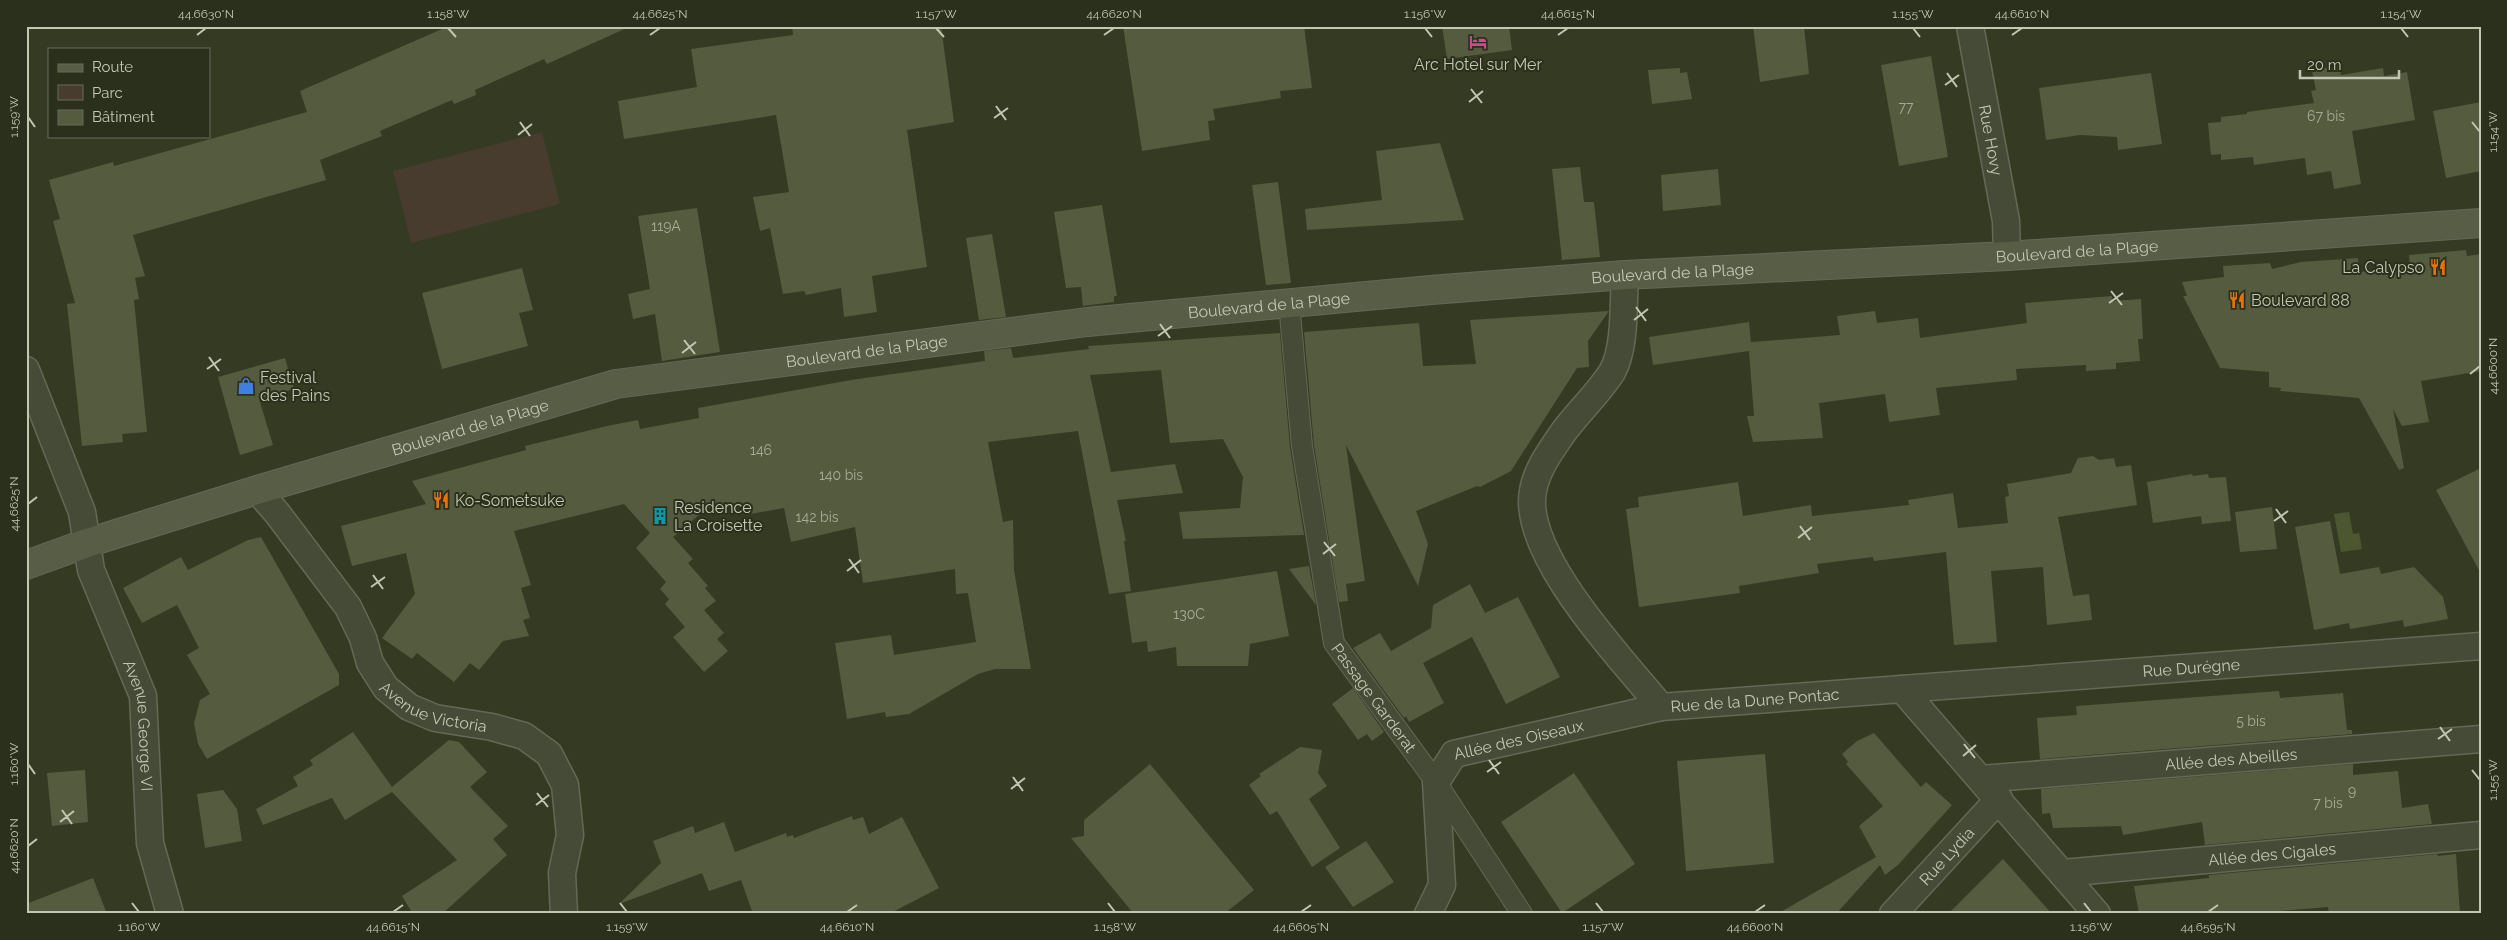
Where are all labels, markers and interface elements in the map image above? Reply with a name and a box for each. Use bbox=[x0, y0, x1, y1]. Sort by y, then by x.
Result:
text: 44.6630°N bbox=[178, 7, 234, 21]
text: 1.158°W bbox=[427, 7, 469, 21]
text: 44.6625°N bbox=[632, 7, 688, 21]
text: 1.157°W bbox=[915, 7, 957, 21]
text: 44.6620°N bbox=[1086, 7, 1142, 21]
text: 1.156°W bbox=[1404, 7, 1446, 21]
text: 44.6615°N bbox=[1541, 7, 1595, 21]
text: 1.155°W bbox=[1892, 7, 1934, 21]
text: 44.6610°N bbox=[1995, 7, 2049, 21]
text: 1.154°W bbox=[2380, 7, 2422, 21]
hotel icon: Arc Hotel sur Mer bbox=[1468, 32, 1488, 52]
legend bbox=[48, 48, 210, 138]
scale bar bbox=[2300, 48, 2398, 80]
place label: Arc Hotel sur Mer bbox=[1414, 55, 1542, 74]
text: 20 m bbox=[2307, 56, 2342, 74]
text: Route bbox=[92, 58, 133, 76]
text: Parc bbox=[92, 84, 123, 102]
text: 1.159°W bbox=[7, 96, 21, 138]
house number: 77 bbox=[1899, 99, 1914, 115]
street label: Rue Hovy bbox=[1975, 103, 2006, 177]
text: Bâtiment bbox=[92, 108, 155, 126]
house number: 67 bis bbox=[2307, 108, 2345, 124]
text: 1.154°W bbox=[2486, 111, 2500, 153]
house number: 119A bbox=[651, 218, 681, 234]
street label: Boulevard de la Plage bbox=[1995, 236, 2159, 267]
restaurant icon: La Calypso bbox=[2428, 257, 2448, 277]
place label: La Calypso bbox=[2342, 258, 2424, 277]
street label: Boulevard de la Plage bbox=[1591, 260, 1754, 288]
street label: Boulevard de la Plage bbox=[1187, 289, 1351, 323]
restaurant icon: Boulevard 88 bbox=[2227, 290, 2247, 310]
place label: Boulevard 88 bbox=[2251, 291, 2350, 310]
street label: Boulevard de la Plage bbox=[785, 331, 949, 372]
text: 44.6600°N bbox=[2486, 338, 2500, 394]
place label: Festival des Pains bbox=[260, 368, 331, 405]
shop icon: Festival des Pains bbox=[236, 376, 256, 396]
street label: Boulevard de la Plage bbox=[389, 395, 551, 460]
house number: 146 bbox=[750, 442, 772, 458]
house number: 140 bis bbox=[819, 467, 863, 483]
text: 44.6625°N bbox=[7, 476, 21, 532]
restaurant icon: Ko-Sometsuke bbox=[431, 490, 451, 510]
place label: Ko-Sometsuke bbox=[455, 491, 564, 510]
place label: Residence La Croisette bbox=[674, 498, 763, 535]
building icon: Residence La Croisette bbox=[650, 506, 670, 526]
house number: 142 bis bbox=[796, 509, 839, 525]
house number: 130C bbox=[1173, 606, 1205, 622]
street label: Passage Garderat bbox=[1327, 640, 1420, 757]
street label: Rue Durégne bbox=[2142, 655, 2241, 681]
street label: Avenue George VI bbox=[119, 657, 157, 792]
street label: Avenue Victoria bbox=[376, 678, 488, 736]
street label: Rue de la Dune Pontac bbox=[1670, 685, 1840, 716]
house number: 5 bis bbox=[2236, 713, 2266, 729]
street label: Allée des Oiseaux bbox=[1452, 716, 1586, 764]
text: 1.160°W bbox=[7, 742, 21, 785]
street label: Allée des Abeilles bbox=[2164, 745, 2298, 774]
text: 1.155°W bbox=[2486, 759, 2500, 801]
house number: 9 bbox=[2348, 783, 2356, 799]
house number: 7 bis bbox=[2313, 795, 2343, 811]
text: 44.6620°N bbox=[7, 818, 21, 874]
street label: Rue Lydia bbox=[1916, 823, 1978, 889]
street label: Allée des Cigales bbox=[2207, 839, 2337, 870]
text: 1.160°W bbox=[118, 920, 161, 934]
text: 44.6615°N bbox=[366, 920, 420, 934]
text: 1.159°W bbox=[606, 920, 648, 934]
text: 44.6610°N bbox=[820, 920, 874, 934]
text: 1.158°W bbox=[1094, 920, 1136, 934]
text: 44.6605°N bbox=[1273, 920, 1329, 934]
text: 1.157°W bbox=[1582, 920, 1624, 934]
text: 44.6600°N bbox=[1727, 920, 1783, 934]
text: 1.156°W bbox=[2070, 920, 2112, 934]
text: 44.6595°N bbox=[2180, 920, 2236, 934]

